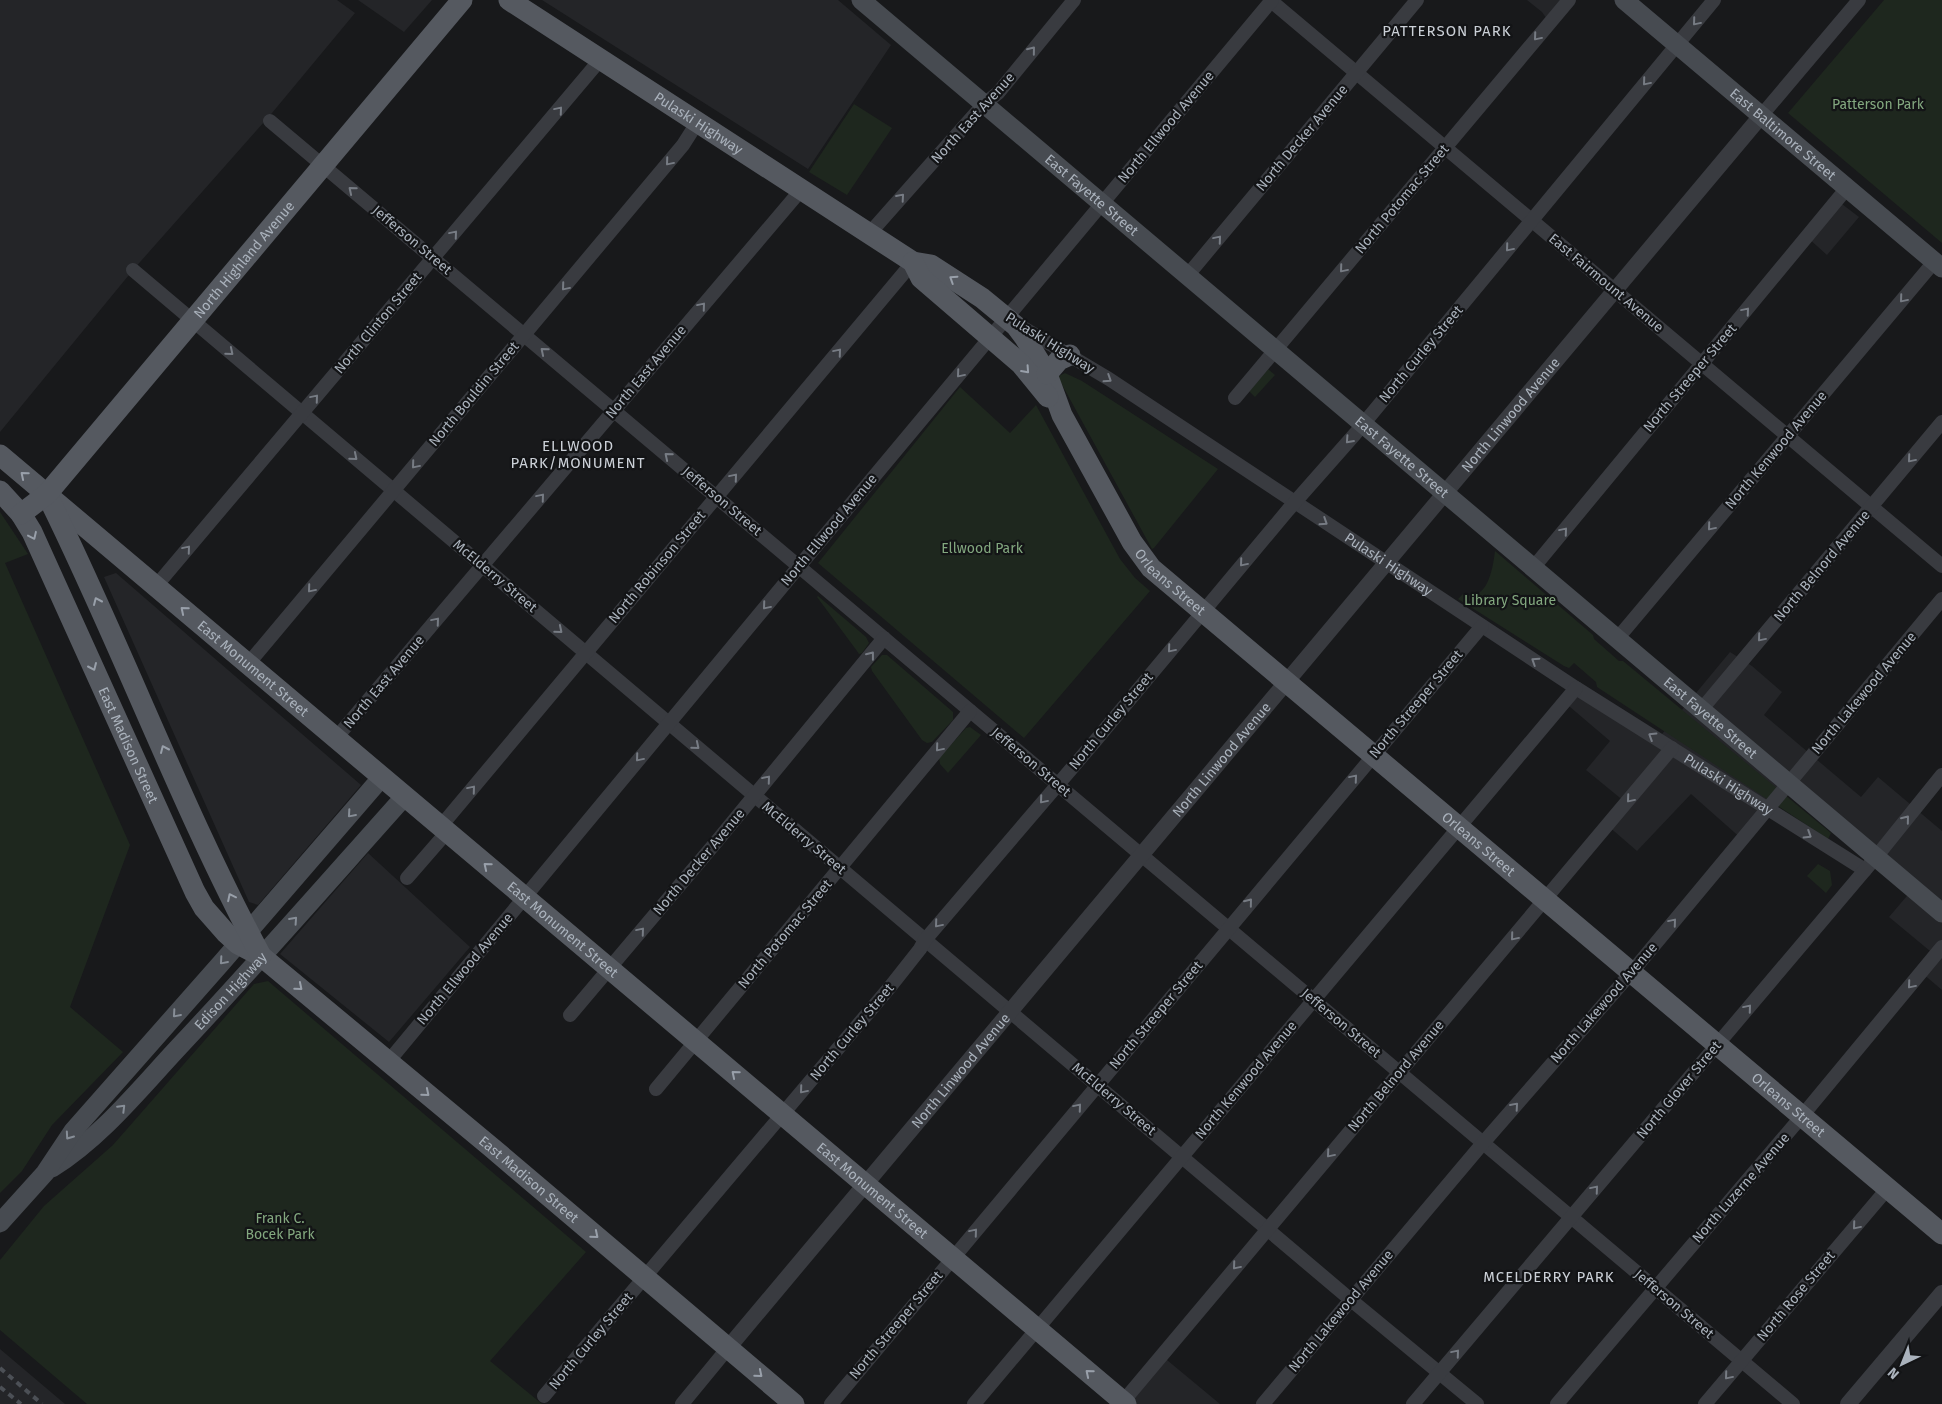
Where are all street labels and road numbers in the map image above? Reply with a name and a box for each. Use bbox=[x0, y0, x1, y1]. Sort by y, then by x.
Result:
street label: North Ellwood Avenue bbox=[1114, 68, 1218, 186]
street label: North East Avenue bbox=[928, 69, 1018, 167]
street label: North Decker Avenue bbox=[1253, 81, 1351, 195]
street label: East Baltimore Street bbox=[1726, 84, 1840, 184]
street label: Pulaski Highway bbox=[651, 88, 746, 158]
street label: North Potomac Street bbox=[1351, 140, 1453, 257]
street label: East Fayette Street bbox=[1041, 150, 1143, 240]
street label: North Highland Avenue bbox=[190, 198, 298, 322]
street label: Jefferson Street bbox=[369, 202, 456, 279]
street label: East Fairmount Avenue bbox=[1545, 230, 1667, 336]
street label: North Clinton Street bbox=[331, 268, 426, 377]
street label: North Curley Street bbox=[1375, 301, 1467, 406]
street label: Pulaski Highway bbox=[1002, 309, 1098, 377]
street label: North Streeper Street bbox=[1640, 320, 1741, 436]
street label: North East Avenue bbox=[602, 322, 690, 422]
street label: North Bouldin Street bbox=[425, 338, 523, 450]
street label: North Linwood Avenue bbox=[1458, 354, 1563, 475]
street label: North Kenwood Avenue bbox=[1722, 387, 1830, 513]
street label: East Fayette Street bbox=[1352, 412, 1453, 502]
street label: Jefferson Street bbox=[679, 463, 766, 540]
street label: North Ellwood Avenue bbox=[777, 471, 881, 589]
street label: North Robinson Street bbox=[605, 507, 710, 627]
street label: North Belnord Avenue bbox=[1770, 507, 1874, 625]
street label: Pulaski Highway bbox=[1342, 529, 1436, 599]
street label: McElderry Street bbox=[450, 536, 541, 617]
street label: Orleans Street bbox=[1131, 545, 1210, 619]
street label: East Monument Street bbox=[194, 617, 313, 721]
street label: North Lakewood Avenue bbox=[1808, 628, 1920, 758]
street label: North East Avenue bbox=[340, 632, 428, 732]
street label: North Streeper Street bbox=[1366, 646, 1467, 762]
street label: North Curley Street bbox=[1065, 668, 1157, 773]
street label: East Fayette Street bbox=[1660, 673, 1762, 762]
street label: East Madison Street bbox=[95, 684, 162, 807]
street label: North Linwood Avenue bbox=[1169, 699, 1274, 820]
street label: Jefferson Street bbox=[988, 724, 1075, 801]
street label: Pulaski Highway bbox=[1681, 750, 1776, 819]
street label: McElderry Street bbox=[759, 798, 850, 879]
street label: North Decker Avenue bbox=[650, 805, 748, 919]
street label: Orleans Street bbox=[1438, 808, 1520, 880]
street label: North Potomac Street bbox=[734, 875, 836, 992]
street label: East Monument Street bbox=[504, 878, 623, 982]
street label: North Ellwood Avenue bbox=[413, 910, 517, 1028]
street label: North Lakewood Avenue bbox=[1547, 939, 1661, 1067]
street label: Edison Highway bbox=[191, 948, 270, 1033]
street label: North Streeper Street bbox=[1106, 957, 1207, 1073]
street label: North Curley Street bbox=[806, 979, 898, 1084]
street label: Jefferson Street bbox=[1298, 985, 1385, 1062]
street label: North Linwood Avenue bbox=[908, 1010, 1013, 1131]
street label: North Kenwood Avenue bbox=[1192, 1017, 1300, 1143]
street label: North Belnord Avenue bbox=[1344, 1017, 1448, 1135]
street label: North Glover Street bbox=[1633, 1037, 1726, 1142]
street label: McElderry Street bbox=[1069, 1059, 1160, 1140]
street label: Orleans Street bbox=[1748, 1069, 1829, 1141]
street label: North Luzerne Avenue bbox=[1689, 1130, 1793, 1246]
street label: East Madison Street bbox=[475, 1132, 583, 1227]
street label: East Monument Street bbox=[813, 1139, 932, 1243]
street label: North Lakewood Avenue bbox=[1285, 1246, 1397, 1376]
street label: North Rose Street bbox=[1753, 1247, 1839, 1345]
street label: Jefferson Street bbox=[1631, 1266, 1718, 1343]
street label: North Streeper Street bbox=[846, 1267, 947, 1383]
street label: North Curley Street bbox=[545, 1288, 637, 1393]

